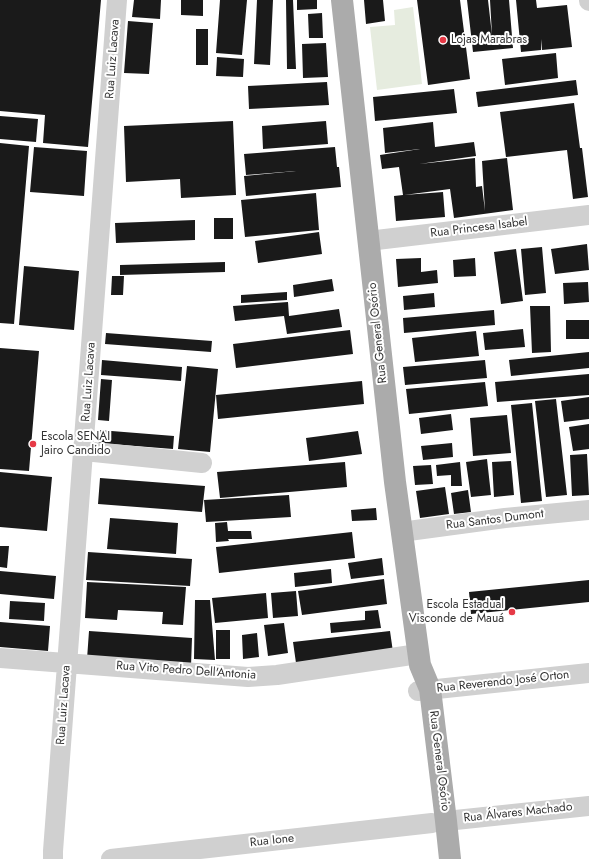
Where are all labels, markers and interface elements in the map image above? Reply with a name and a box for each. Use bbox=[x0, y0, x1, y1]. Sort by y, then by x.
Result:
street label: Rua Luiz Lacava bbox=[103, 19, 123, 99]
place label: Lojas Marabras bbox=[451, 33, 527, 47]
marker: Lojas Marabras bbox=[438, 35, 448, 45]
street label: Rua Princesa Isabel bbox=[430, 215, 528, 241]
street label: Rua General Osório bbox=[366, 282, 390, 384]
street label: Rua Luiz Lacava bbox=[79, 342, 99, 422]
place label: Escola SENAI Jairo Candido bbox=[41, 430, 111, 458]
marker: Escola SENAI Jairo Candido bbox=[28, 439, 38, 449]
street label: Rua Santos Dumont bbox=[445, 507, 545, 533]
place label: Escola Estadual Visconde de Mauá bbox=[409, 598, 504, 626]
marker: Escola Estadual Visconde de Mauá bbox=[507, 607, 517, 617]
street label: Rua Vito Pedro Dell'Antonia bbox=[116, 659, 256, 683]
street label: Rua Luiz Lacava bbox=[54, 665, 74, 745]
street label: Rua Reverendo José Orton bbox=[436, 668, 570, 696]
street label: Rua General Osório bbox=[426, 710, 452, 812]
street label: Rua Álvares Machado bbox=[463, 800, 573, 826]
street label: Rua Ione bbox=[249, 832, 295, 850]

